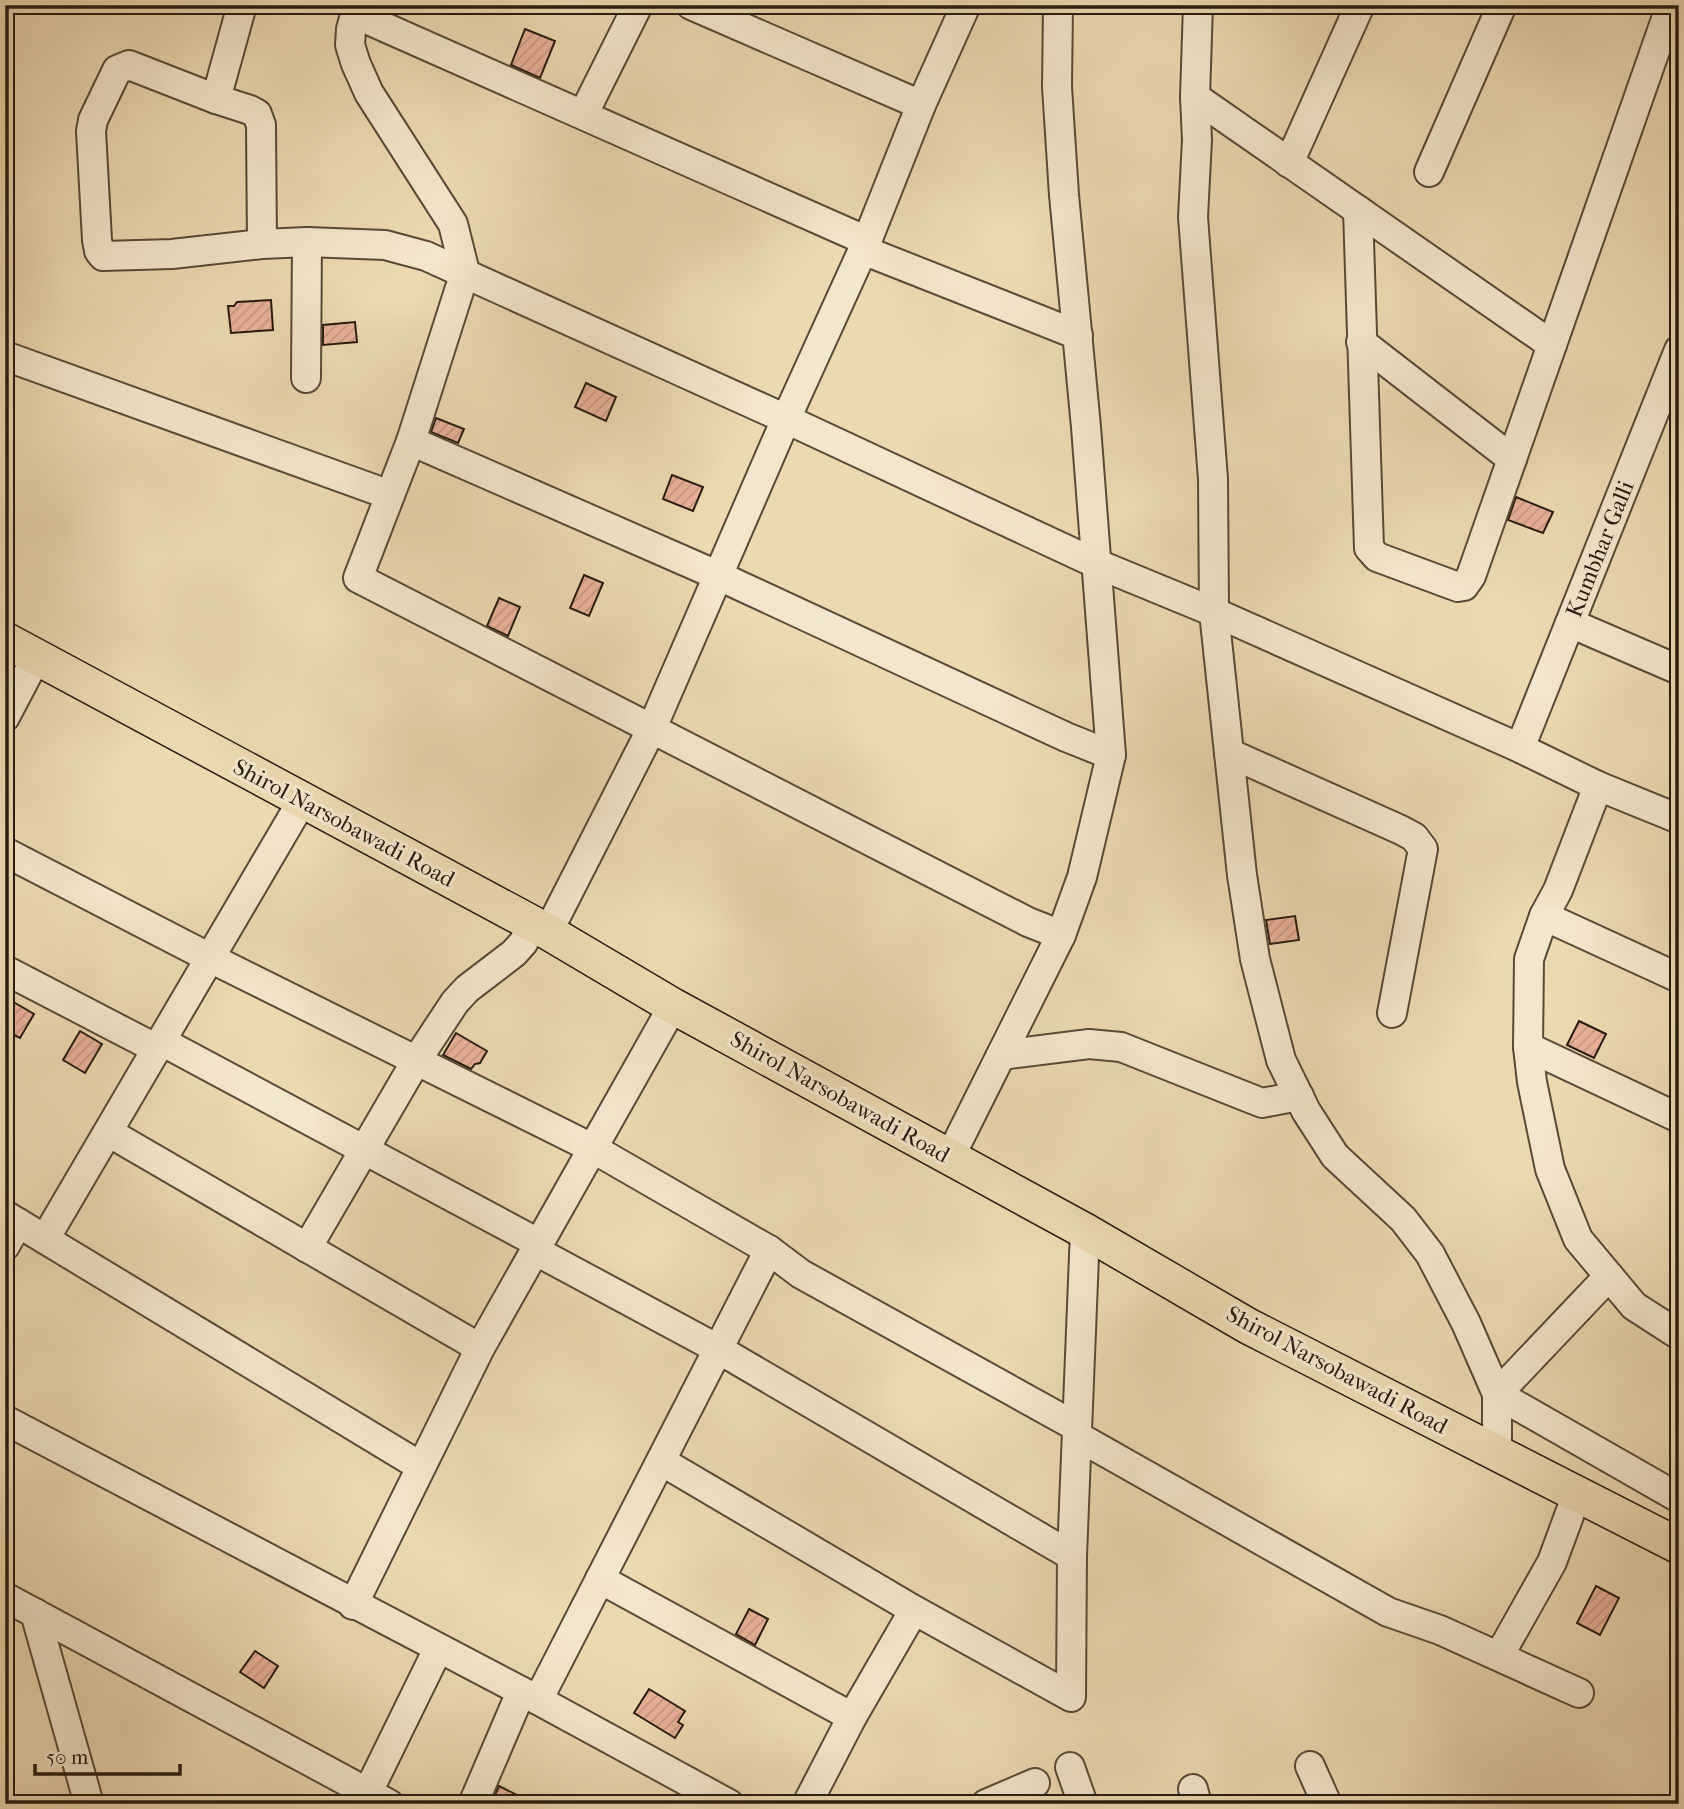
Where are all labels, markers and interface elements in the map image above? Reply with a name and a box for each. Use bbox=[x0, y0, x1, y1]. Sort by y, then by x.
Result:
street label: Kumbhar Galli bbox=[1560, 477, 1640, 621]
street label: Shirol Narsobawadi Road bbox=[229, 753, 460, 893]
street label: Shirol Narsobawadi Road bbox=[726, 1025, 955, 1169]
street label: Shirol Narsobawadi Road bbox=[1222, 1300, 1453, 1440]
scale bar bbox=[35, 1732, 180, 1776]
text: 50 m bbox=[46, 1745, 89, 1769]

